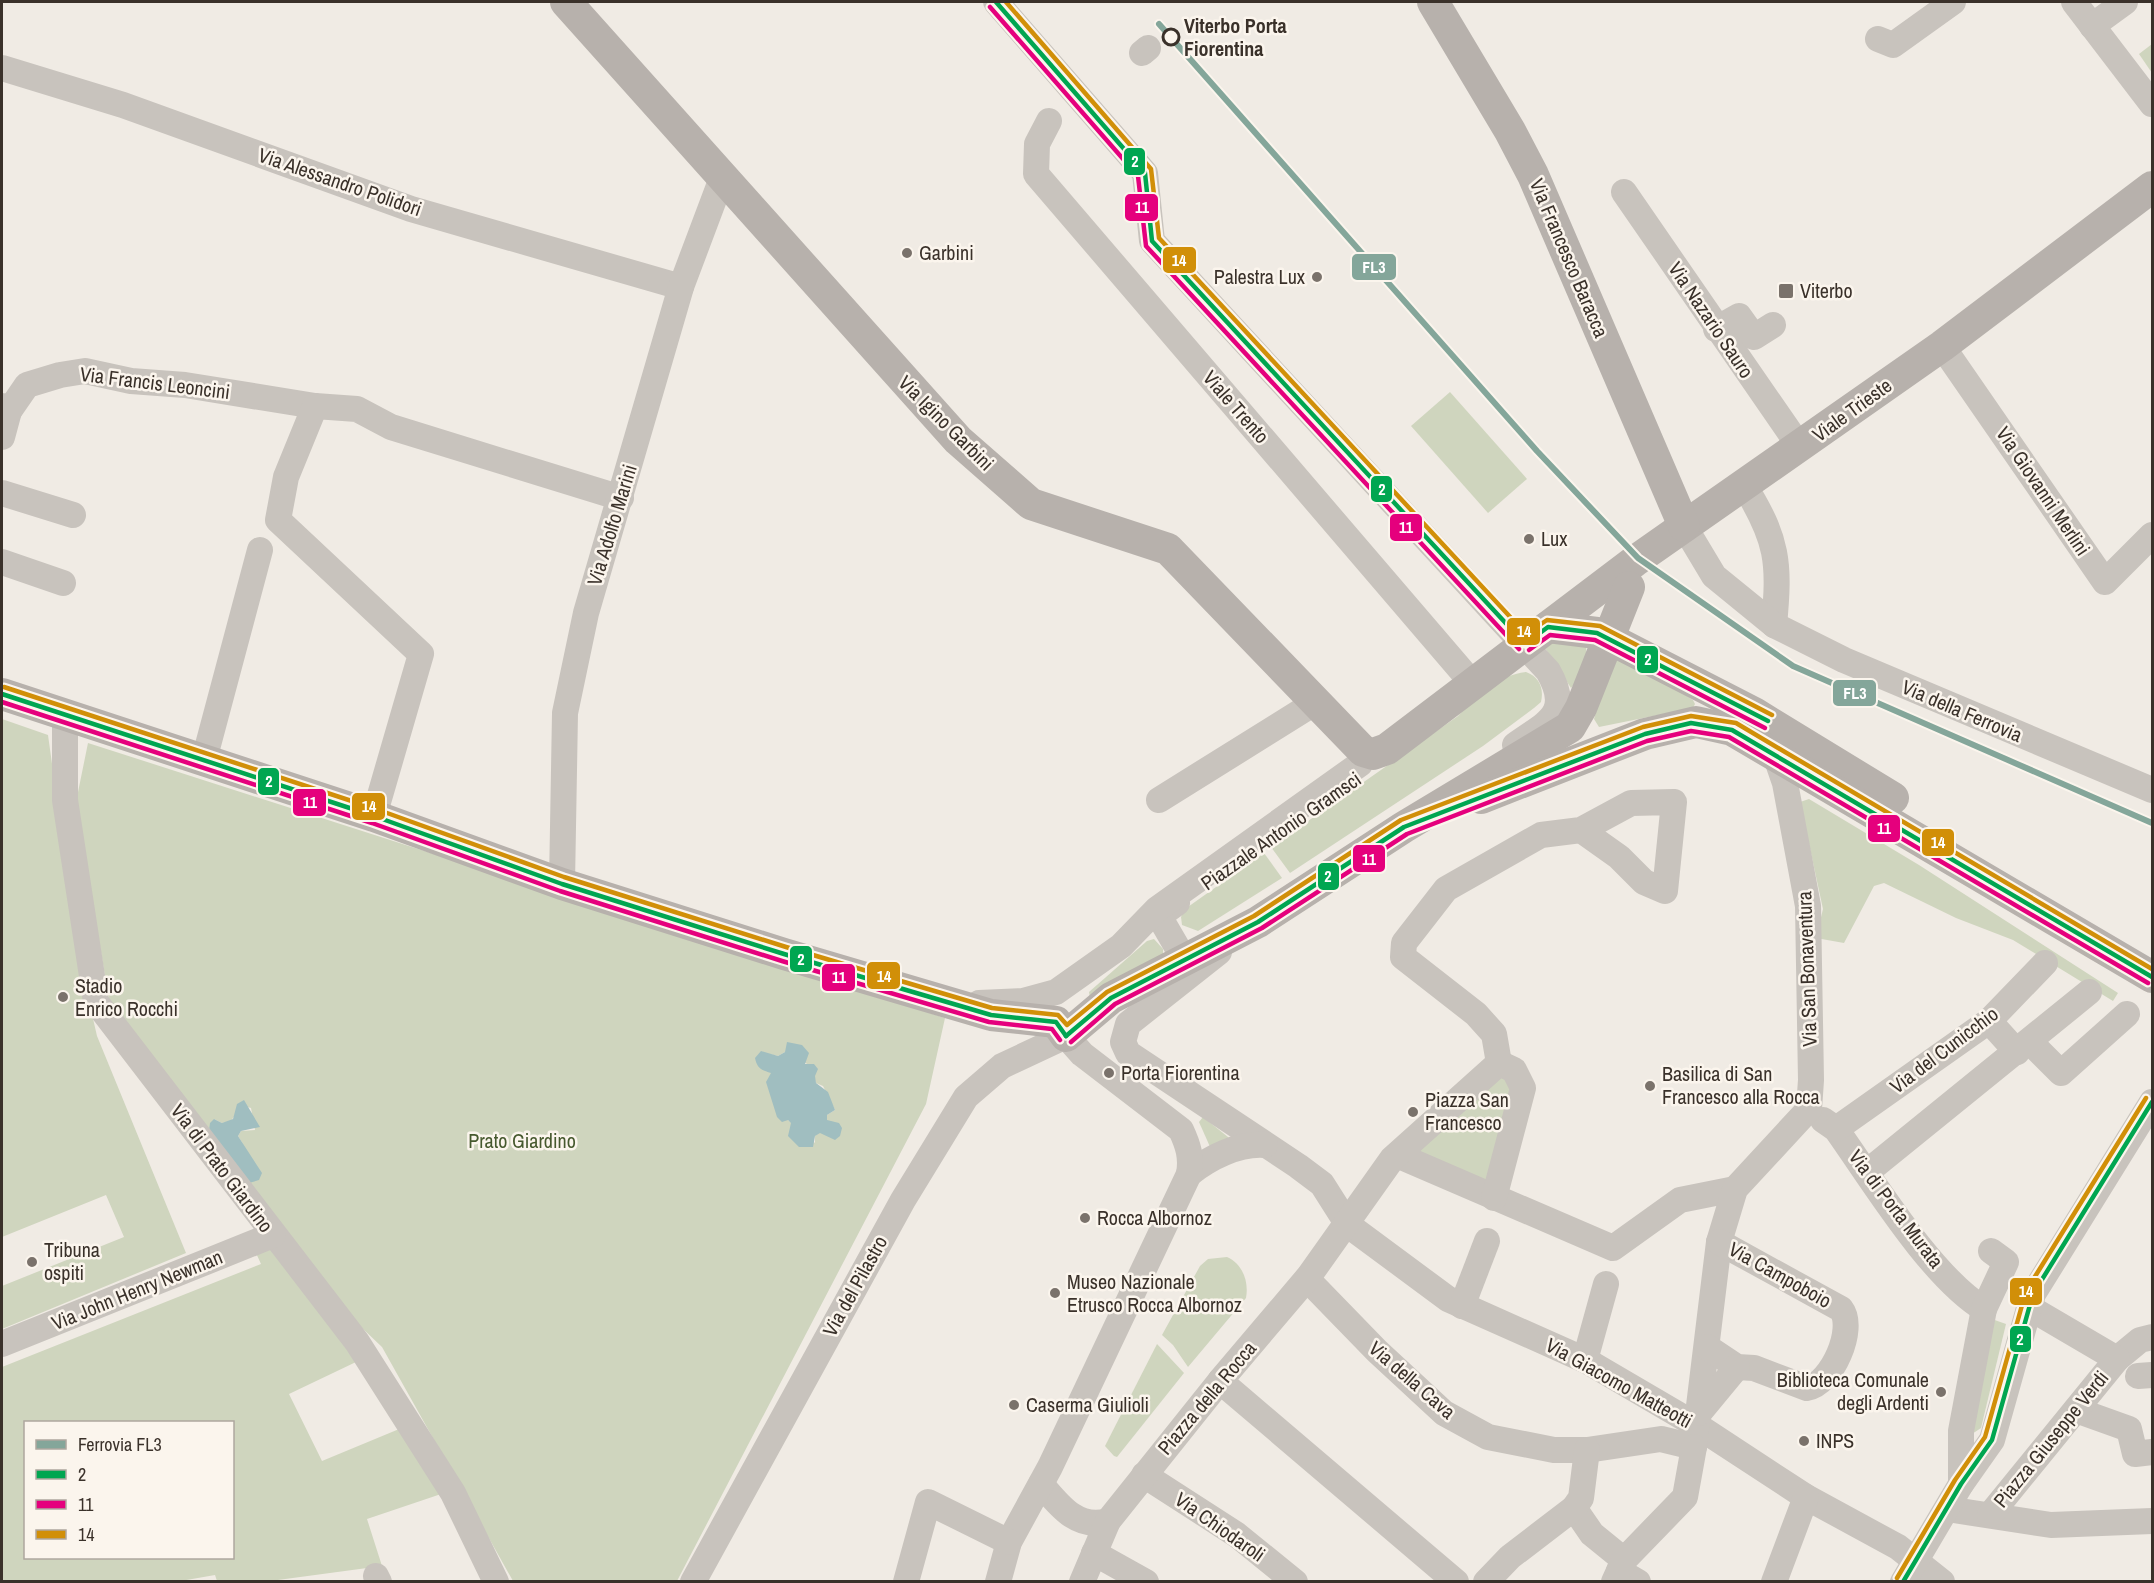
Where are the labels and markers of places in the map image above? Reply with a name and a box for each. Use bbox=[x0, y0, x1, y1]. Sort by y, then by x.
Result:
place label: Viterbo Porta Fiorentina bbox=[1184, 12, 1287, 62]
marker: Viterbo Porta Fiorentina bbox=[1162, 28, 1180, 46]
place label: Garbini bbox=[919, 239, 974, 266]
marker: Garbini bbox=[900, 246, 914, 260]
place label: Palestra Lux bbox=[1214, 263, 1306, 290]
marker: Palestra Lux bbox=[1310, 270, 1324, 284]
place label: Viterbo bbox=[1800, 277, 1853, 304]
marker: Viterbo bbox=[1777, 282, 1795, 300]
place label: Lux bbox=[1541, 525, 1568, 552]
marker: Lux bbox=[1522, 532, 1536, 546]
place label: Stadio Enrico Rocchi bbox=[75, 972, 178, 1022]
marker: Stadio Enrico Rocchi bbox=[56, 990, 70, 1004]
place label: Porta Fiorentina bbox=[1121, 1059, 1240, 1086]
place label: Basilica di San Francesco alla Rocca bbox=[1662, 1060, 1820, 1110]
marker: Porta Fiorentina bbox=[1102, 1066, 1116, 1080]
marker: Basilica di San Francesco alla Rocca bbox=[1643, 1079, 1657, 1093]
place label: Piazza San Francesco bbox=[1425, 1086, 1509, 1136]
marker: Piazza San Francesco bbox=[1406, 1105, 1420, 1119]
place label: Rocca Albornoz bbox=[1097, 1204, 1212, 1231]
marker: Rocca Albornoz bbox=[1078, 1211, 1092, 1225]
place label: Tribuna ospiti bbox=[44, 1236, 100, 1286]
marker: Tribuna ospiti bbox=[25, 1255, 39, 1269]
place label: Museo Nazionale Etrusco Rocca Albornoz bbox=[1067, 1268, 1242, 1318]
marker: Museo Nazionale Etrusco Rocca Albornoz bbox=[1048, 1286, 1062, 1300]
place label: Biblioteca Comunale degli Ardenti bbox=[1777, 1366, 1929, 1416]
marker: Biblioteca Comunale degli Ardenti bbox=[1934, 1385, 1948, 1399]
place label: Caserma Giulioli bbox=[1026, 1391, 1149, 1418]
marker: Caserma Giulioli bbox=[1007, 1398, 1021, 1412]
place label: INPS bbox=[1816, 1427, 1854, 1454]
marker: INPS bbox=[1797, 1434, 1811, 1448]

